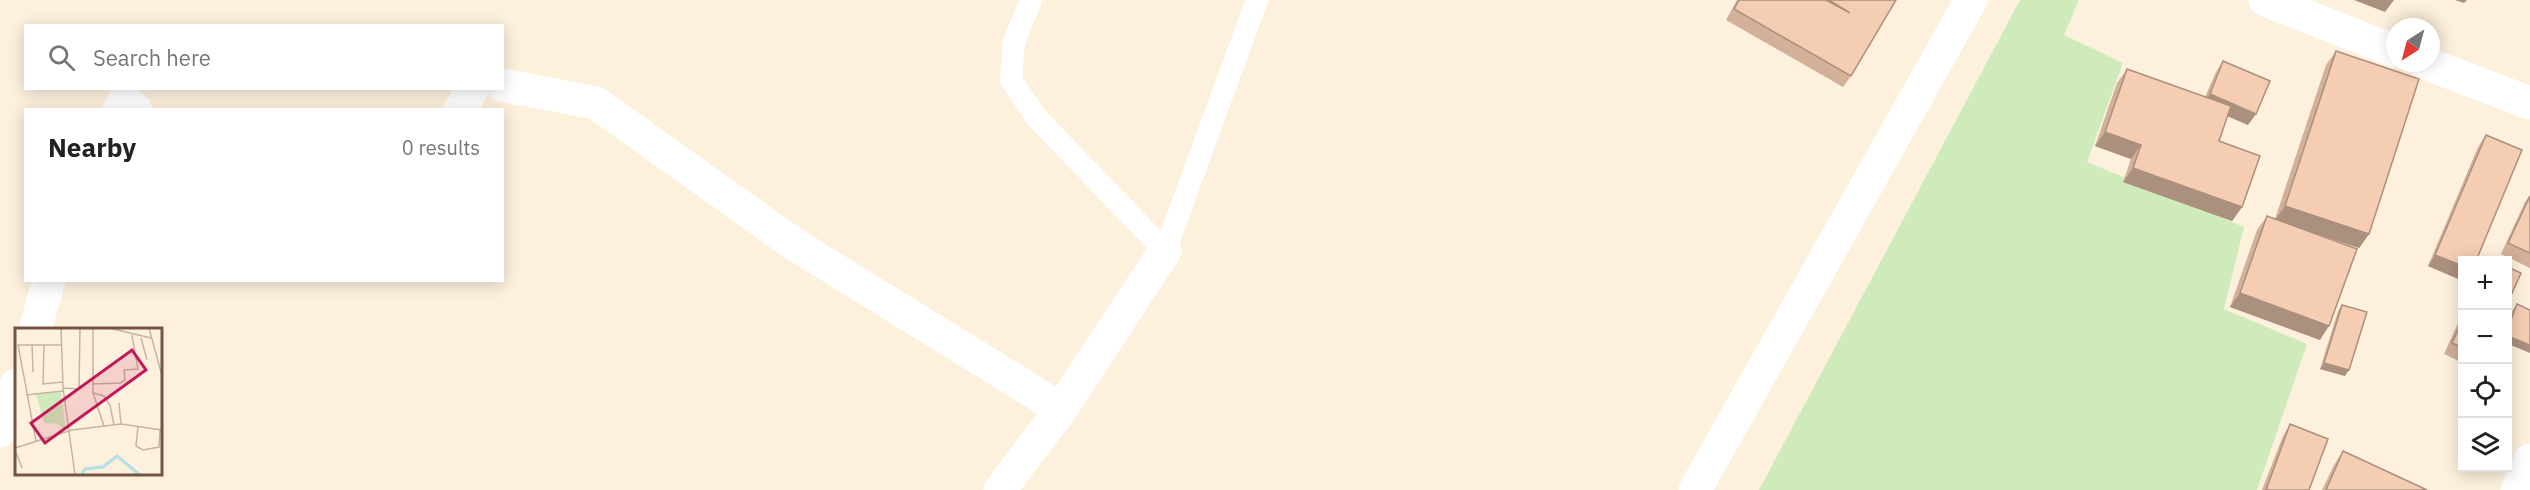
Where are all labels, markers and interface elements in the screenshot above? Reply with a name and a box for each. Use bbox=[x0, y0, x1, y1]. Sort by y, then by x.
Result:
north arrow bbox=[2386, 18, 2440, 72]
search box bbox=[24, 24, 504, 90]
icon: search bbox=[45, 41, 78, 74]
text: Search here bbox=[93, 43, 211, 72]
text: Nearby bbox=[48, 130, 136, 164]
text: 0 results bbox=[402, 134, 480, 161]
map controls bbox=[2458, 256, 2512, 472]
button: + bbox=[2458, 256, 2512, 310]
button: − bbox=[2458, 310, 2512, 364]
inset map bbox=[15, 328, 162, 475]
button: locate bbox=[2458, 364, 2512, 418]
button: layers bbox=[2458, 418, 2512, 472]

